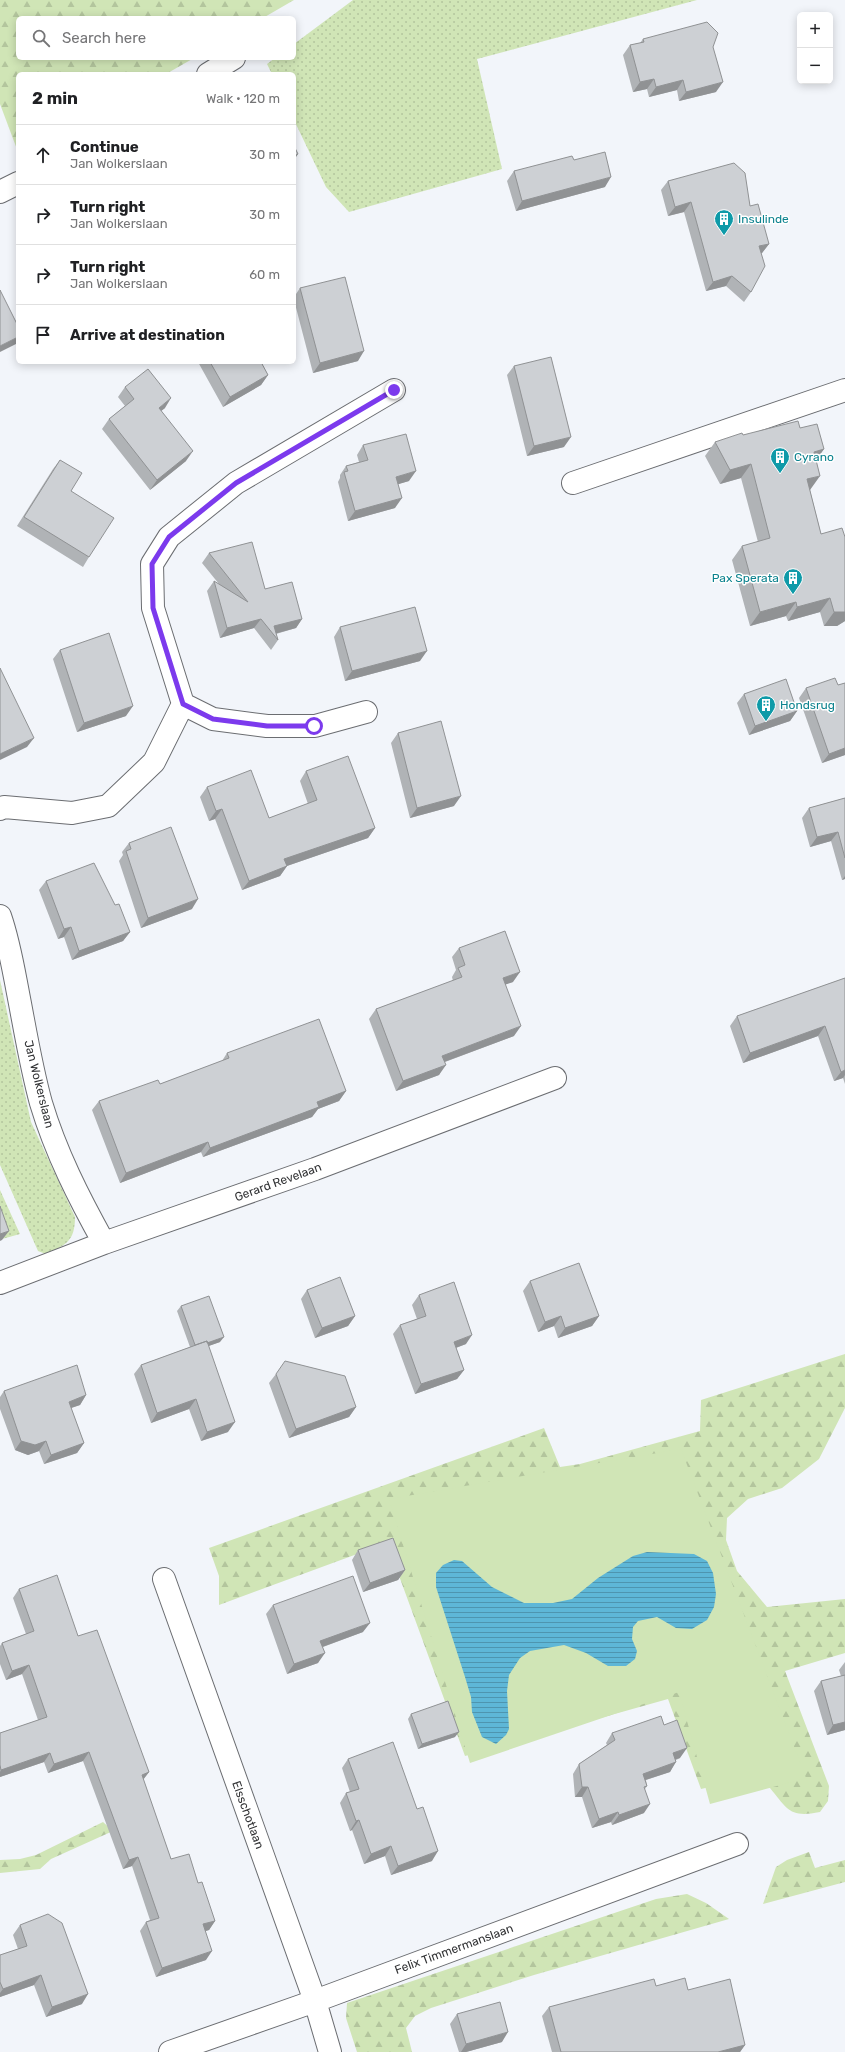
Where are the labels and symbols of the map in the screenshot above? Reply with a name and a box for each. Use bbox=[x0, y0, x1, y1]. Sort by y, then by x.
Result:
building icon: Insulinde bbox=[713, 208, 735, 236]
place label: Insulinde bbox=[738, 212, 789, 226]
route end bbox=[385, 381, 403, 399]
building icon: Cyrano bbox=[769, 446, 791, 474]
place label: Cyrano bbox=[794, 450, 834, 464]
building icon: Pax Sperata bbox=[782, 567, 804, 595]
place label: Pax Sperata bbox=[712, 571, 779, 585]
building icon: Hondsrug bbox=[755, 694, 777, 722]
place label: Hondsrug bbox=[780, 698, 835, 712]
route start bbox=[305, 717, 323, 735]
street label: Jan Wolkerslaan bbox=[21, 1039, 57, 1129]
street label: Gerard Revelaan bbox=[233, 1160, 323, 1204]
street label: Elsschotlaan bbox=[229, 1779, 267, 1851]
street label: Felix Timmermanslaan bbox=[393, 1921, 515, 1977]

